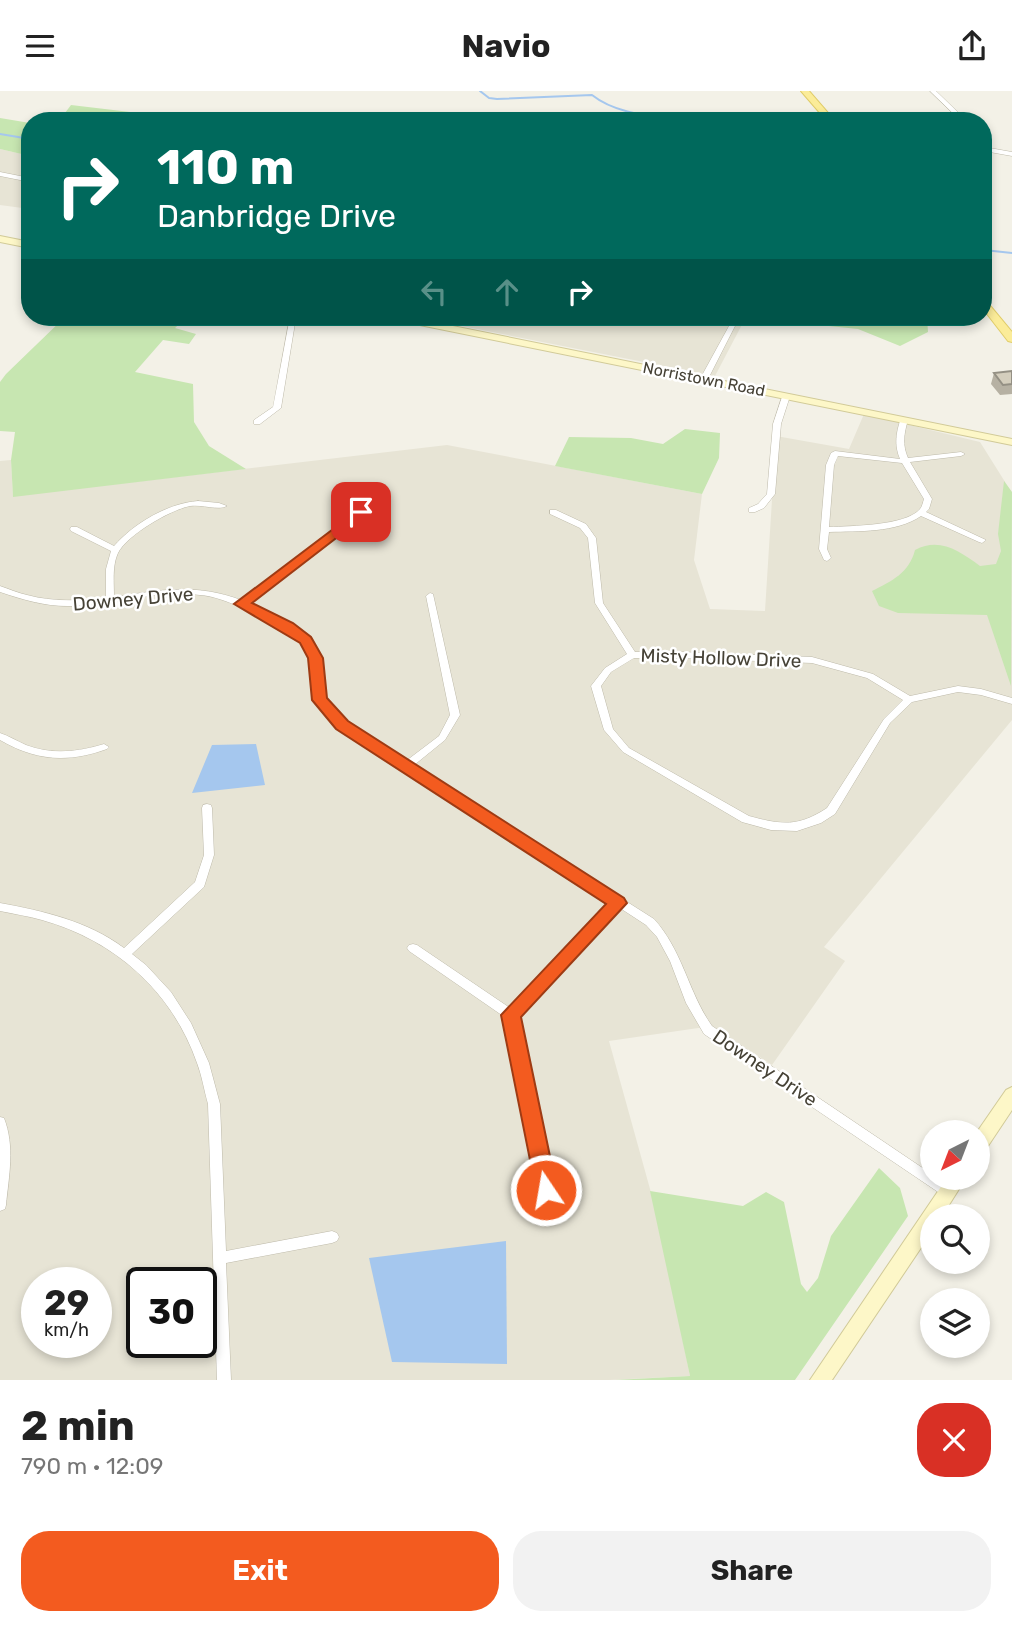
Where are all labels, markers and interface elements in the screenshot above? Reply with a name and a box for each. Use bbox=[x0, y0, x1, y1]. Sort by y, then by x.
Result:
icon: menu bbox=[21, 27, 59, 65]
text: Navio bbox=[461, 27, 551, 65]
icon: share bbox=[953, 27, 991, 65]
text: 110 m bbox=[157, 138, 294, 196]
icon: right bbox=[42, 140, 133, 231]
text: Danbridge Drive bbox=[157, 197, 396, 235]
icon: left bbox=[415, 273, 453, 311]
icon: ahead bbox=[488, 273, 526, 311]
icon: right bbox=[561, 273, 599, 311]
street label: Norristown Road bbox=[641, 358, 767, 400]
pin bbox=[331, 482, 391, 542]
icon: arrive bbox=[342, 493, 380, 531]
street label: Downey Drive bbox=[72, 582, 194, 616]
street label: Misty Hollow Drive bbox=[640, 644, 802, 672]
street label: Downey Drive bbox=[708, 1025, 822, 1111]
north arrow bbox=[920, 1120, 990, 1190]
map controls bbox=[920, 1120, 990, 1358]
position arrow bbox=[509, 1153, 583, 1227]
button: search bbox=[920, 1204, 990, 1274]
speed limit sign: 30 bbox=[126, 1267, 217, 1358]
text: 29 bbox=[44, 1282, 89, 1324]
button: layers bbox=[920, 1288, 990, 1358]
text: km/h bbox=[44, 1319, 89, 1341]
text: 2 min bbox=[21, 1401, 135, 1451]
button: close bbox=[917, 1403, 991, 1477]
text: 790 m · 12:09 bbox=[21, 1452, 163, 1480]
button: Exit bbox=[21, 1531, 499, 1611]
button: Share bbox=[513, 1531, 991, 1611]

